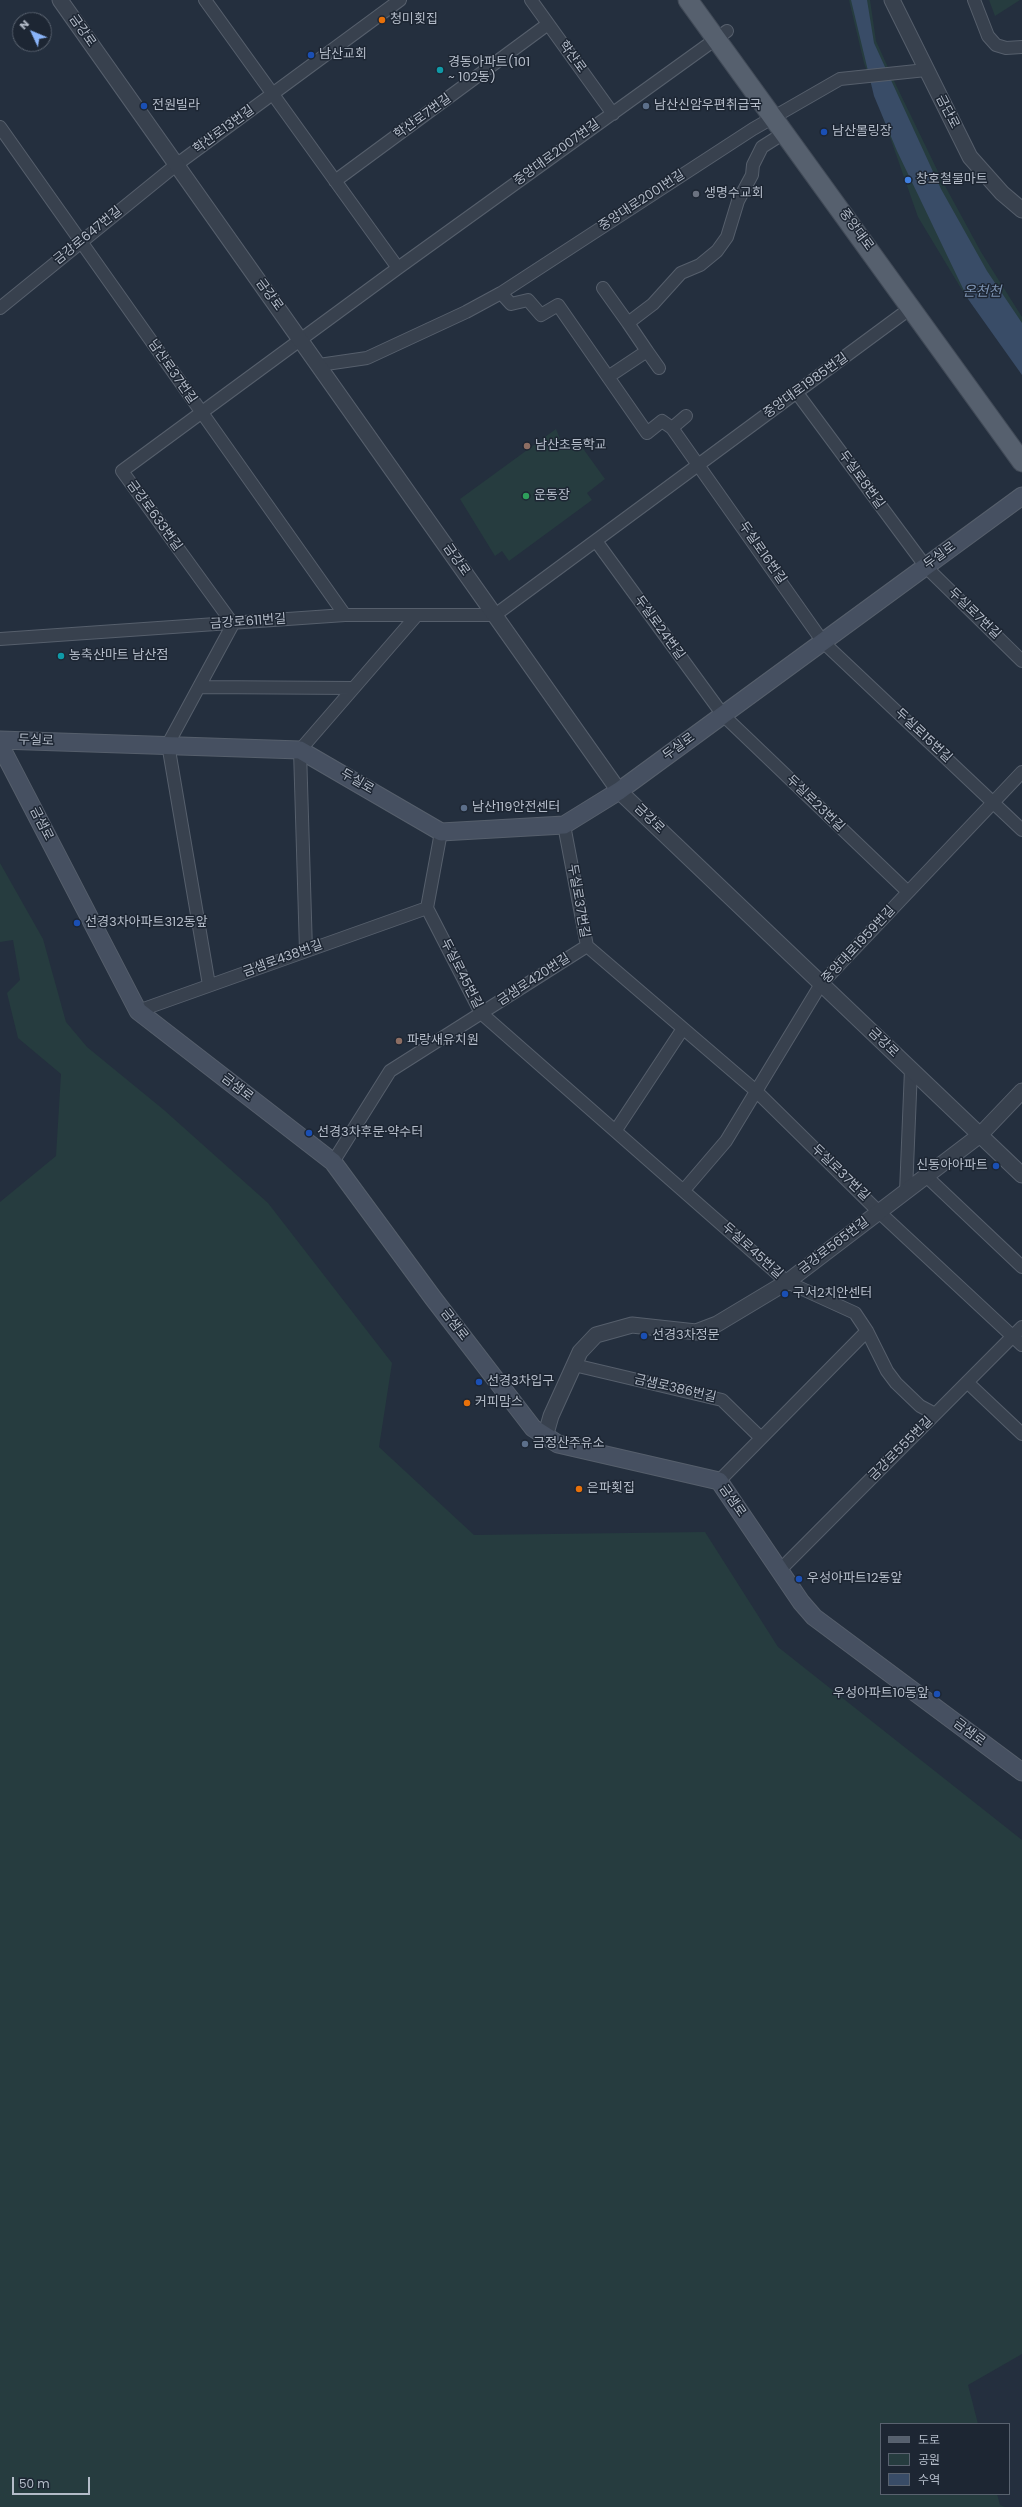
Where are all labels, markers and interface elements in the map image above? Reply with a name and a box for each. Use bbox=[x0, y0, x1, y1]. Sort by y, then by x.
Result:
north arrow bbox=[12, 12, 52, 52]
street label: 금강로 bbox=[65, 12, 99, 50]
place label: 청미횟집 bbox=[390, 12, 438, 28]
marker: 청미횟집 bbox=[377, 15, 387, 25]
text: N bbox=[15, 16, 33, 33]
street label: 학산로 bbox=[555, 38, 589, 76]
place label: 남산교회 bbox=[319, 47, 367, 63]
marker: 남산교회 bbox=[306, 50, 316, 60]
place label: 경동아파트(101 ~ 102동) bbox=[448, 55, 530, 86]
marker: 경동아파트(101 ~ 102동) bbox=[435, 65, 445, 75]
street label: 학산로7번길 bbox=[391, 91, 455, 143]
street label: 금단로 bbox=[932, 92, 962, 132]
place label: 전원빌라 bbox=[152, 98, 200, 114]
place label: 남산신암우편취급국 bbox=[654, 98, 762, 114]
marker: 전원빌라 bbox=[139, 101, 149, 111]
marker: 남산신암우편취급국 bbox=[641, 101, 651, 111]
street label: 학산로13번길 bbox=[190, 103, 258, 157]
street label: 중앙대로2007번길 bbox=[511, 117, 603, 189]
place label: 남산볼링장 bbox=[832, 124, 892, 140]
marker: 남산볼링장 bbox=[819, 127, 829, 137]
street label: 중앙대로2001번길 bbox=[596, 167, 688, 235]
place label: 창호철물마트 bbox=[916, 172, 988, 188]
marker: 창호철물마트 bbox=[903, 175, 913, 185]
place label: 생명수교회 bbox=[704, 186, 764, 202]
marker: 생명수교회 bbox=[691, 189, 701, 199]
street label: 금강로647번길 bbox=[51, 204, 125, 268]
street label: 중앙대로 bbox=[836, 206, 876, 254]
street label: 금강로 bbox=[252, 276, 286, 314]
water label: 온천천 bbox=[963, 284, 1001, 300]
street label: 남산로37번길 bbox=[144, 337, 200, 407]
street label: 중앙대로1985번길 bbox=[761, 350, 851, 422]
place label: 남산초등학교 bbox=[535, 438, 607, 454]
marker: 남산초등학교 bbox=[522, 441, 532, 451]
street label: 두실로8번길 bbox=[835, 448, 887, 512]
street label: 금강로633번길 bbox=[123, 478, 185, 554]
place label: 운동장 bbox=[534, 488, 570, 504]
marker: 운동장 bbox=[521, 491, 531, 501]
street label: 두실로16번길 bbox=[735, 519, 789, 587]
street label: 두실로 bbox=[921, 539, 959, 573]
street label: 금강로 bbox=[439, 541, 473, 579]
street label: 두실로7번길 bbox=[945, 585, 1003, 643]
street label: 두실로24번길 bbox=[631, 593, 687, 663]
street label: 금강로611번길 bbox=[209, 612, 287, 632]
place label: 농축산마트 남산점 bbox=[69, 648, 168, 664]
marker: 농축산마트 남산점 bbox=[56, 651, 66, 661]
street label: 두실로15번길 bbox=[891, 706, 955, 766]
street label: 두실로 bbox=[660, 730, 698, 764]
street label: 두실로 bbox=[18, 733, 54, 749]
street label: 두실로 bbox=[338, 766, 376, 798]
street label: 두실로23번길 bbox=[783, 772, 847, 836]
place label: 남산119안전센터 bbox=[472, 800, 560, 816]
street label: 금강로 bbox=[631, 801, 667, 837]
marker: 남산119안전센터 bbox=[459, 803, 469, 813]
street label: 금샘로 bbox=[26, 804, 56, 844]
street label: 두실로37번길 bbox=[564, 863, 592, 939]
street label: 중앙대로1959번길 bbox=[819, 903, 899, 987]
place label: 선경3차아파트312동앞 bbox=[85, 915, 208, 931]
marker: 선경3차아파트312동앞 bbox=[72, 918, 82, 928]
street label: 금샘로438번길 bbox=[241, 937, 325, 981]
street label: 두실로45번길 bbox=[437, 937, 485, 1011]
street label: 금샘로420번길 bbox=[495, 951, 573, 1009]
street label: 금강로 bbox=[865, 1025, 901, 1061]
place label: 파랑새유치원 bbox=[407, 1033, 479, 1049]
marker: 파랑새유치원 bbox=[394, 1036, 404, 1046]
street label: 금샘로 bbox=[218, 1071, 256, 1105]
place label: 선경3차후문·약수터 bbox=[317, 1125, 423, 1141]
marker: 선경3차후문·약수터 bbox=[304, 1128, 314, 1138]
street label: 두실로37번길 bbox=[808, 1141, 872, 1205]
place label: 신동아아파트 bbox=[916, 1158, 988, 1174]
marker: 신동아아파트 bbox=[991, 1161, 1001, 1171]
street label: 금강로565번길 bbox=[796, 1214, 872, 1278]
street label: 두실로45번길 bbox=[718, 1220, 786, 1282]
place label: 구서2치안센터 bbox=[793, 1286, 872, 1302]
marker: 구서2치안센터 bbox=[780, 1289, 790, 1299]
street label: 금샘로 bbox=[437, 1306, 471, 1344]
place label: 선경3차정문 bbox=[652, 1328, 719, 1344]
marker: 선경3차정문 bbox=[639, 1331, 649, 1341]
street label: 금샘로386번길 bbox=[632, 1372, 718, 1406]
place label: 선경3차입구 bbox=[487, 1374, 554, 1390]
marker: 선경3차입구 bbox=[474, 1377, 484, 1387]
place label: 커피맘스 bbox=[475, 1395, 523, 1411]
marker: 커피맘스 bbox=[462, 1398, 472, 1408]
street label: 금강로555번길 bbox=[866, 1414, 936, 1484]
place label: 금정산주유소 bbox=[533, 1436, 605, 1452]
marker: 금정산주유소 bbox=[520, 1439, 530, 1449]
place label: 은파횟집 bbox=[587, 1481, 635, 1497]
street label: 금샘로 bbox=[715, 1482, 749, 1520]
marker: 은파횟집 bbox=[574, 1484, 584, 1494]
place label: 우성아파트12동앞 bbox=[807, 1571, 902, 1587]
marker: 우성아파트12동앞 bbox=[794, 1574, 804, 1584]
place label: 우성아파트10동앞 bbox=[833, 1686, 929, 1702]
marker: 우성아파트10동앞 bbox=[932, 1689, 942, 1699]
street label: 금샘로 bbox=[950, 1716, 988, 1750]
legend bbox=[880, 2423, 1010, 2495]
text: 도로 bbox=[918, 2431, 940, 2448]
text: 공원 bbox=[918, 2451, 940, 2468]
scale bar bbox=[14, 2469, 92, 2495]
text: 수역 bbox=[918, 2471, 940, 2488]
text: 50 m bbox=[19, 2475, 50, 2492]

